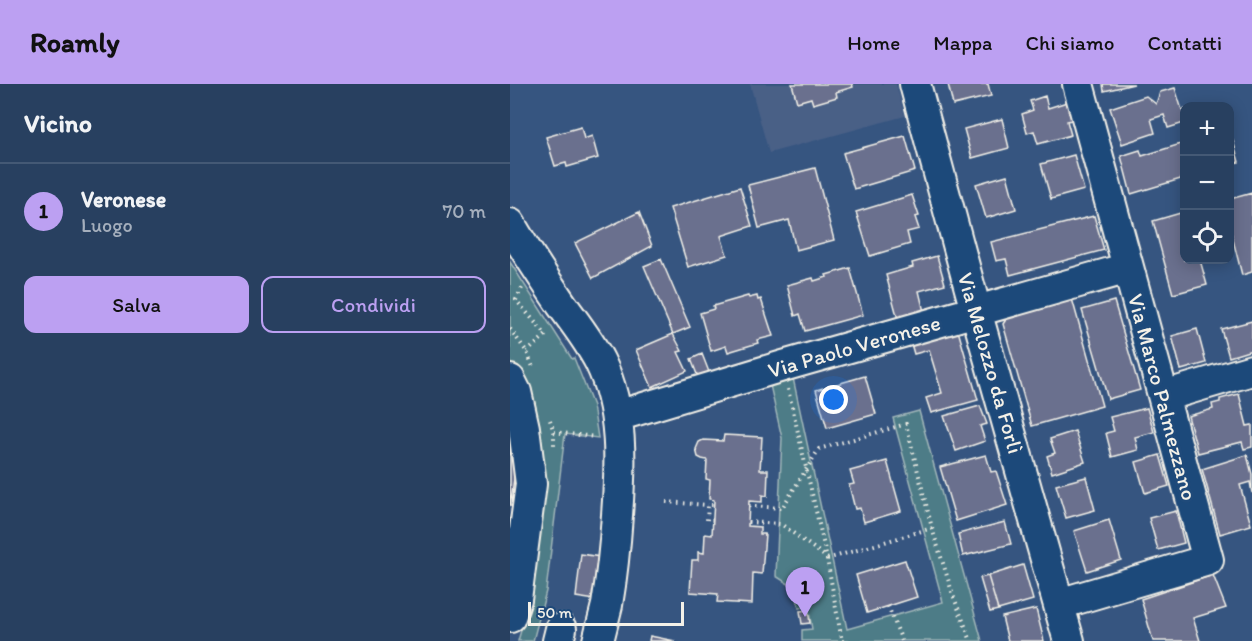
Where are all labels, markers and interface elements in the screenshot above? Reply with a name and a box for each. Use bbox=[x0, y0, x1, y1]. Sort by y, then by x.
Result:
text: Roamly bbox=[30, 25, 120, 59]
text: Home bbox=[847, 30, 900, 55]
text: Mappa bbox=[933, 30, 992, 55]
text: Chi siamo bbox=[1025, 30, 1114, 55]
text: Contatti bbox=[1147, 30, 1222, 55]
map controls bbox=[1180, 102, 1234, 264]
button: + bbox=[1180, 102, 1234, 156]
text: Vicino bbox=[24, 107, 92, 139]
button: − bbox=[1180, 156, 1234, 210]
text: Veronese bbox=[81, 186, 166, 213]
text: 1 bbox=[39, 199, 48, 223]
text: 70 m bbox=[442, 199, 486, 223]
button: locate bbox=[1180, 210, 1234, 264]
text: Luogo bbox=[81, 213, 133, 237]
street label: Via Melozzo da Forlì bbox=[952, 270, 1029, 457]
button: Salva bbox=[24, 276, 249, 333]
button: Condividi bbox=[261, 276, 486, 333]
street label: Via Marco Palmezzano bbox=[1122, 291, 1203, 503]
street label: Via Paolo Veronese bbox=[765, 309, 944, 384]
your location bbox=[819, 385, 848, 414]
pin: 1 bbox=[786, 568, 824, 617]
scale bar bbox=[528, 599, 684, 626]
text: 50 m bbox=[537, 603, 572, 622]

